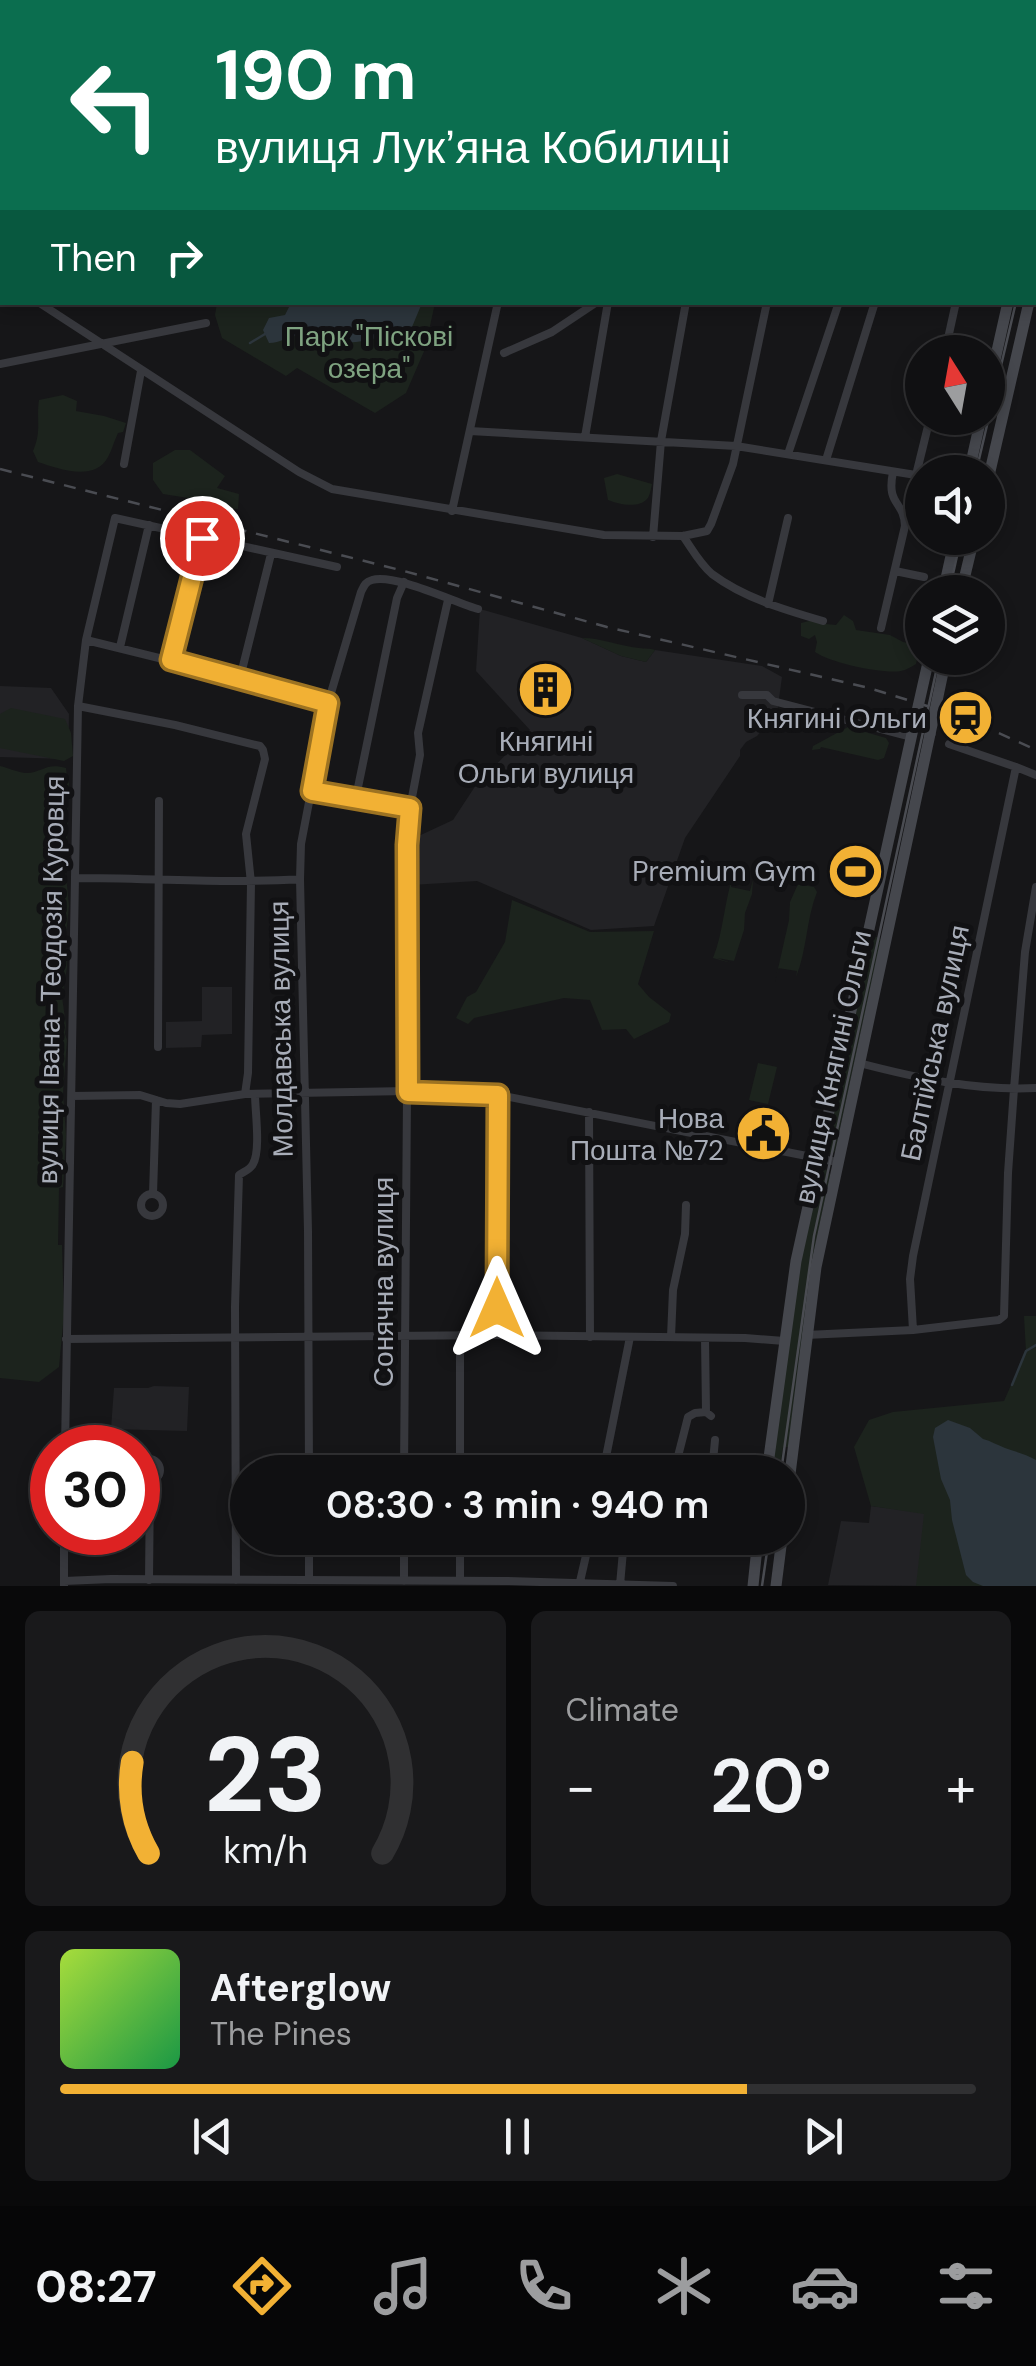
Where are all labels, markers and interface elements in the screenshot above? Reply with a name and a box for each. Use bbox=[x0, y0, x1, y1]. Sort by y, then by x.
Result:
text: 190 m bbox=[215, 30, 417, 121]
icon: left bbox=[50, 40, 180, 170]
text: вулиця Лукʼяна Кобилиці bbox=[215, 118, 731, 177]
icon: right bbox=[157, 230, 212, 285]
text: Then bbox=[50, 233, 137, 283]
park label: Парк "Піскові озера" bbox=[285, 318, 453, 387]
north arrow bbox=[905, 335, 1005, 435]
map controls bbox=[905, 335, 1005, 675]
button: sound bbox=[905, 455, 1005, 555]
pin bbox=[160, 496, 245, 581]
icon: arrive bbox=[175, 511, 230, 566]
button: layers bbox=[905, 575, 1005, 675]
building icon: Княгині Ольги вулиця bbox=[516, 660, 576, 720]
station icon: Княгині Ольги bbox=[936, 688, 996, 748]
place label: Княгині Ольги bbox=[747, 700, 927, 737]
place label: Княгині Ольги вулиця bbox=[458, 723, 634, 792]
street label: вулиця Івана-Теодозія Куровця bbox=[29, 775, 73, 1185]
sports icon: Premium Gym bbox=[825, 841, 885, 901]
place label: Premium Gym bbox=[632, 853, 816, 890]
street label: Молдавська вулиця bbox=[260, 900, 302, 1158]
street label: Балтійська вулиця bbox=[892, 922, 978, 1164]
street label: вулиця Княгині Ольги bbox=[786, 927, 880, 1207]
place label: Нова Пошта №72 bbox=[570, 1100, 724, 1169]
public building icon: Нова Пошта №72 bbox=[733, 1104, 793, 1164]
street label: Сонячна вулиця bbox=[365, 1177, 402, 1387]
position arrow bbox=[445, 1256, 549, 1360]
speed limit sign: 30 bbox=[30, 1425, 160, 1555]
text: 08:30 · 3 min · 940 m bbox=[326, 1480, 709, 1530]
text: Climate bbox=[566, 1689, 679, 1731]
text: 23 bbox=[204, 1708, 327, 1843]
text: 20° bbox=[710, 1738, 832, 1835]
text: − bbox=[566, 1751, 596, 1823]
text: + bbox=[946, 1751, 976, 1823]
text: km/h bbox=[223, 1828, 307, 1874]
text: Afterglow bbox=[210, 1963, 391, 2013]
text: The Pines bbox=[210, 2013, 352, 2055]
icon: previous bbox=[185, 2109, 240, 2164]
icon: pause bbox=[490, 2109, 545, 2164]
icon: next bbox=[796, 2109, 851, 2164]
icon: directions bbox=[227, 2251, 297, 2321]
icon: music bbox=[368, 2251, 438, 2321]
icon: phone bbox=[509, 2251, 579, 2321]
icon: climate bbox=[649, 2251, 719, 2321]
icon: car bbox=[790, 2251, 860, 2321]
icon: filters bbox=[931, 2251, 1001, 2321]
text: 08:27 bbox=[35, 2257, 157, 2316]

